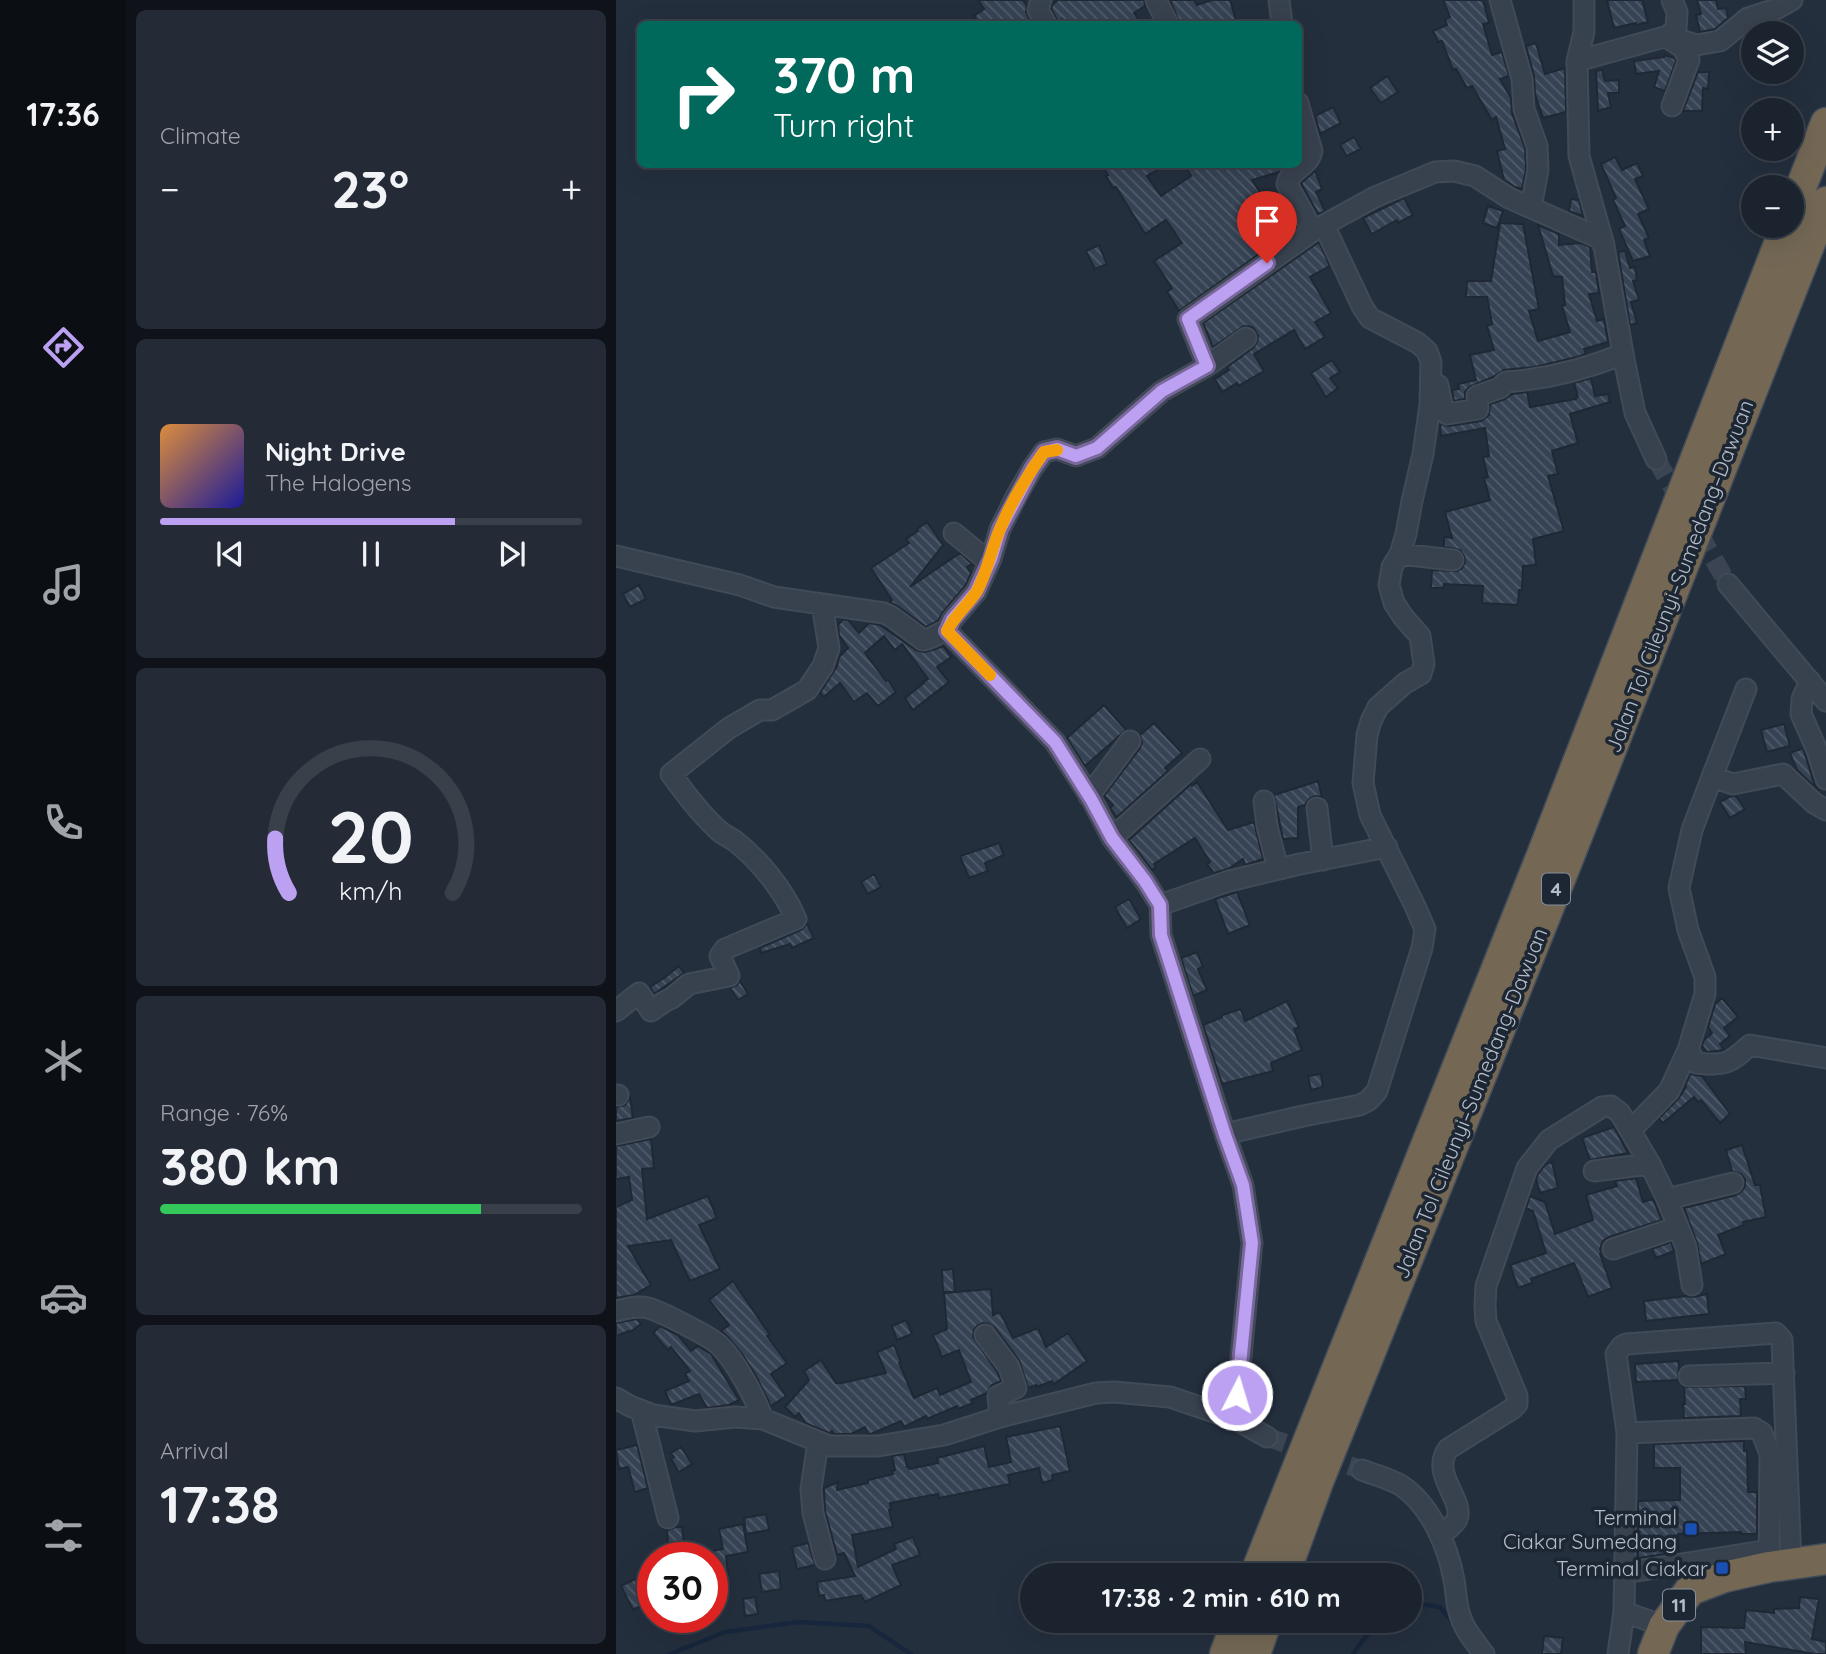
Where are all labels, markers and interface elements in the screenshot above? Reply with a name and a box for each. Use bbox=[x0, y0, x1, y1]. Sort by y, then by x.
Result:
map controls bbox=[1741, 21, 1804, 238]
button: layers bbox=[1741, 21, 1804, 84]
text: 370 m bbox=[773, 44, 915, 105]
icon: right bbox=[658, 49, 749, 140]
text: 17:36 bbox=[26, 94, 100, 134]
button: + bbox=[1741, 98, 1804, 161]
text: Turn right bbox=[773, 105, 914, 145]
text: Climate bbox=[160, 121, 241, 150]
text: 23° bbox=[331, 156, 409, 221]
text: − bbox=[160, 165, 180, 213]
text: + bbox=[561, 165, 582, 213]
button: − bbox=[1741, 175, 1804, 238]
pin bbox=[1237, 191, 1297, 263]
icon: arrive bbox=[1248, 202, 1286, 240]
icon: directions bbox=[39, 323, 88, 372]
street label: Jalan Tol Cileunyi–Sumedang–Dawuan bbox=[1600, 396, 1758, 756]
text: Night Drive bbox=[265, 435, 406, 468]
text: The Halogens bbox=[265, 468, 412, 497]
icon: previous bbox=[211, 535, 249, 573]
icon: pause bbox=[352, 535, 390, 573]
icon: next bbox=[493, 535, 531, 573]
icon: music bbox=[39, 560, 88, 609]
text: 20 bbox=[328, 790, 414, 881]
icon: phone bbox=[39, 798, 88, 847]
road number: 4 bbox=[1542, 874, 1570, 904]
text: km/h bbox=[339, 875, 403, 906]
street label: Jalan Tol Cileunyi–Sumedang–Dawuan bbox=[1388, 924, 1552, 1282]
icon: climate bbox=[39, 1036, 88, 1085]
text: Range · 76% bbox=[160, 1098, 288, 1127]
text: 380 km bbox=[160, 1133, 340, 1198]
icon: car bbox=[39, 1273, 88, 1322]
position arrow bbox=[1200, 1358, 1274, 1432]
text: Arrival bbox=[160, 1436, 229, 1465]
text: 17:38 bbox=[160, 1471, 279, 1536]
place label: Terminal Ciakar Sumedang bbox=[1503, 1504, 1677, 1554]
icon: filters bbox=[39, 1511, 88, 1560]
marker: Terminal Ciakar Sumedang bbox=[1683, 1521, 1699, 1537]
speed limit sign: 30 bbox=[637, 1542, 728, 1633]
place label: Terminal Ciakar bbox=[1556, 1555, 1708, 1581]
marker: Terminal Ciakar bbox=[1714, 1560, 1730, 1576]
text: 17:38 · 2 min · 610 m bbox=[1101, 1581, 1341, 1614]
road number: 11 bbox=[1663, 1590, 1695, 1620]

